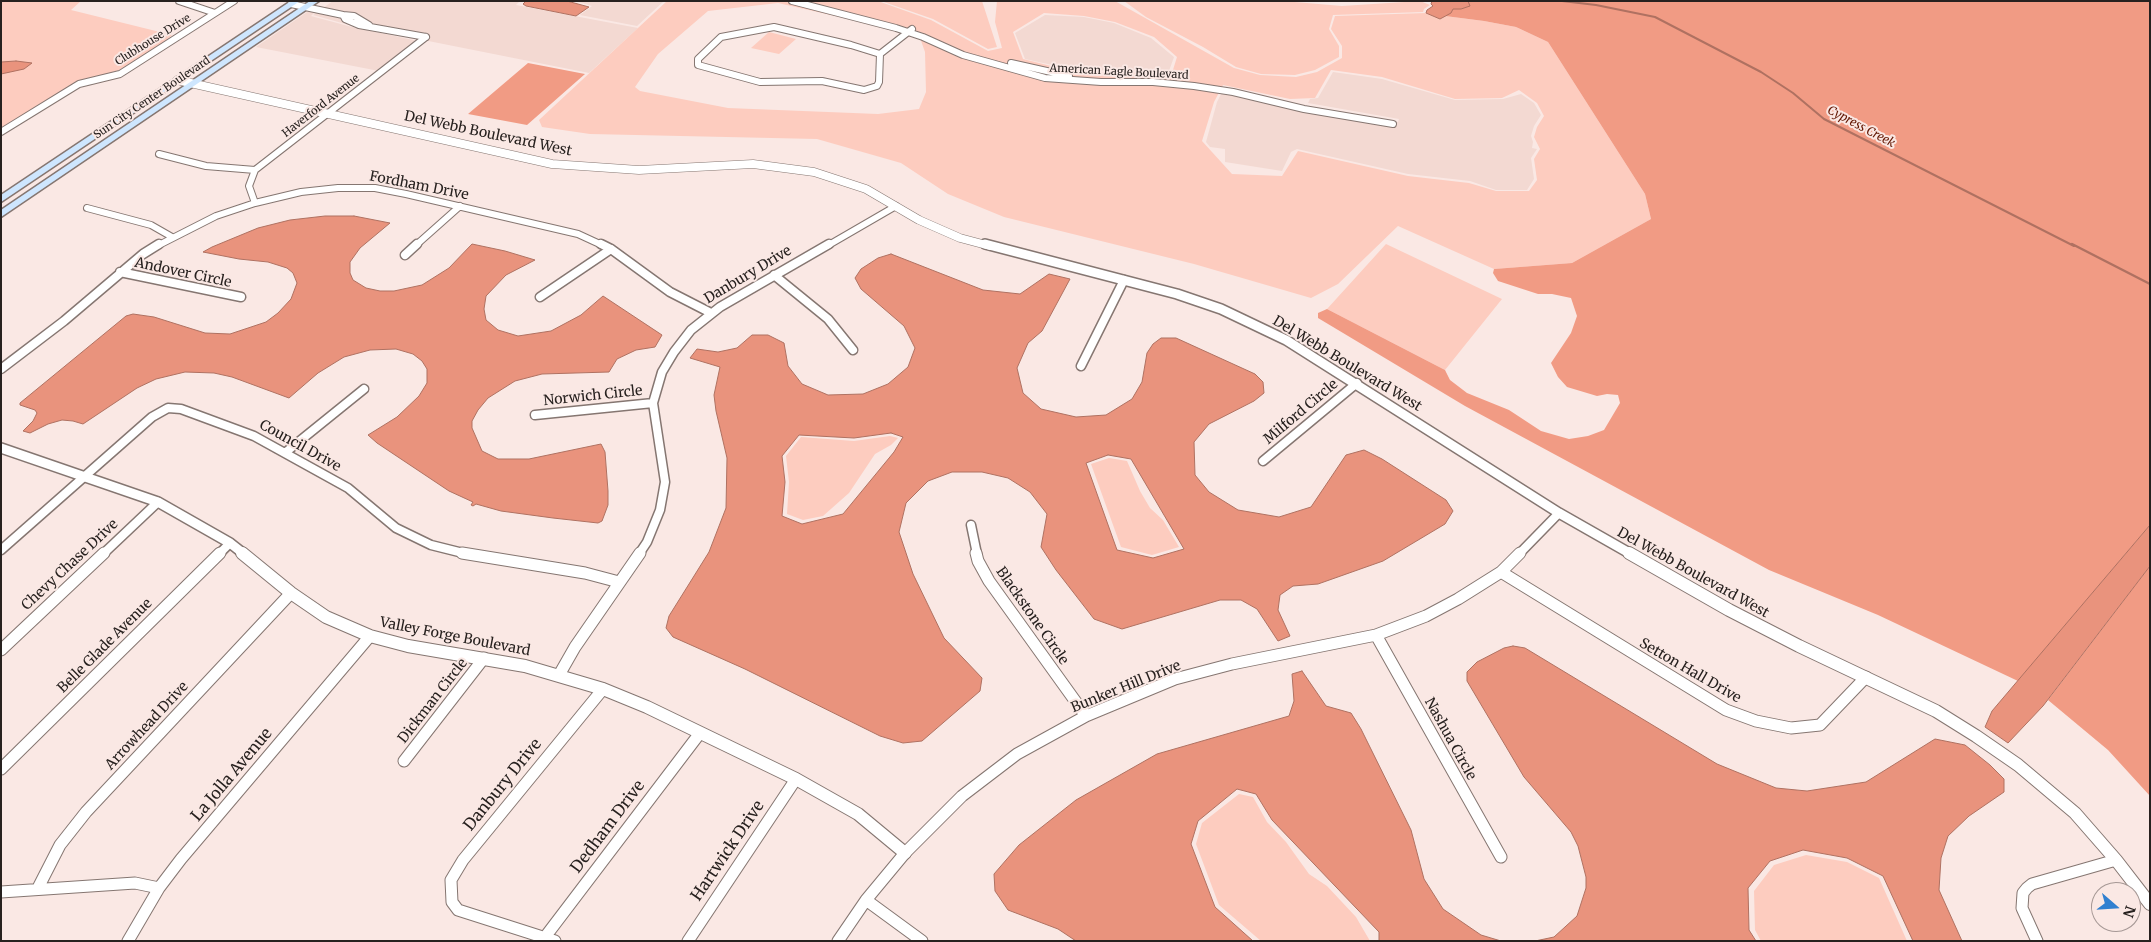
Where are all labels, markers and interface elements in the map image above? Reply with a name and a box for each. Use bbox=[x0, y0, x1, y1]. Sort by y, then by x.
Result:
street label: Clubhouse Drive bbox=[113, 11, 193, 69]
street label: Sun City Center Boulevard bbox=[91, 54, 213, 142]
street label: American Eagle Boulevard bbox=[1049, 62, 1189, 82]
street label: Haverford Avenue bbox=[280, 72, 362, 140]
water label: Cypress Creek bbox=[1825, 103, 1897, 151]
street label: Del Webb Boulevard West bbox=[403, 108, 573, 160]
street label: Fordham Drive bbox=[368, 168, 470, 204]
street label: Danbury Drive bbox=[701, 242, 795, 308]
street label: Andover Circle bbox=[133, 255, 233, 291]
street label: Del Webb Boulevard West bbox=[1269, 313, 1425, 415]
street label: Milford Circle bbox=[1261, 376, 1341, 448]
street label: Norwich Circle bbox=[543, 382, 643, 410]
street label: Council Drive bbox=[256, 417, 344, 475]
street label: Chevy Chase Drive bbox=[18, 516, 122, 614]
street label: Del Webb Boulevard West bbox=[1614, 524, 1772, 622]
street label: Blackstone Circle bbox=[992, 564, 1072, 668]
street label: Belle Glade Avenue bbox=[54, 595, 156, 697]
street label: Valley Forge Boulevard bbox=[378, 614, 532, 660]
street label: Setton Hall Drive bbox=[1636, 635, 1744, 707]
street label: Dickman Circle bbox=[395, 655, 471, 747]
street label: Bunker Hill Drive bbox=[1069, 657, 1183, 717]
street label: Arrowhead Drive bbox=[102, 679, 192, 773]
street label: Nashua Circle bbox=[1420, 695, 1480, 783]
street label: La Jolla Avenue bbox=[187, 724, 277, 826]
street label: Danbury Drive bbox=[460, 735, 546, 835]
street label: Dedham Drive bbox=[567, 777, 649, 877]
street label: Hartwick Drive bbox=[687, 797, 769, 905]
north arrow bbox=[2091, 882, 2141, 932]
text: N bbox=[2119, 903, 2140, 920]

